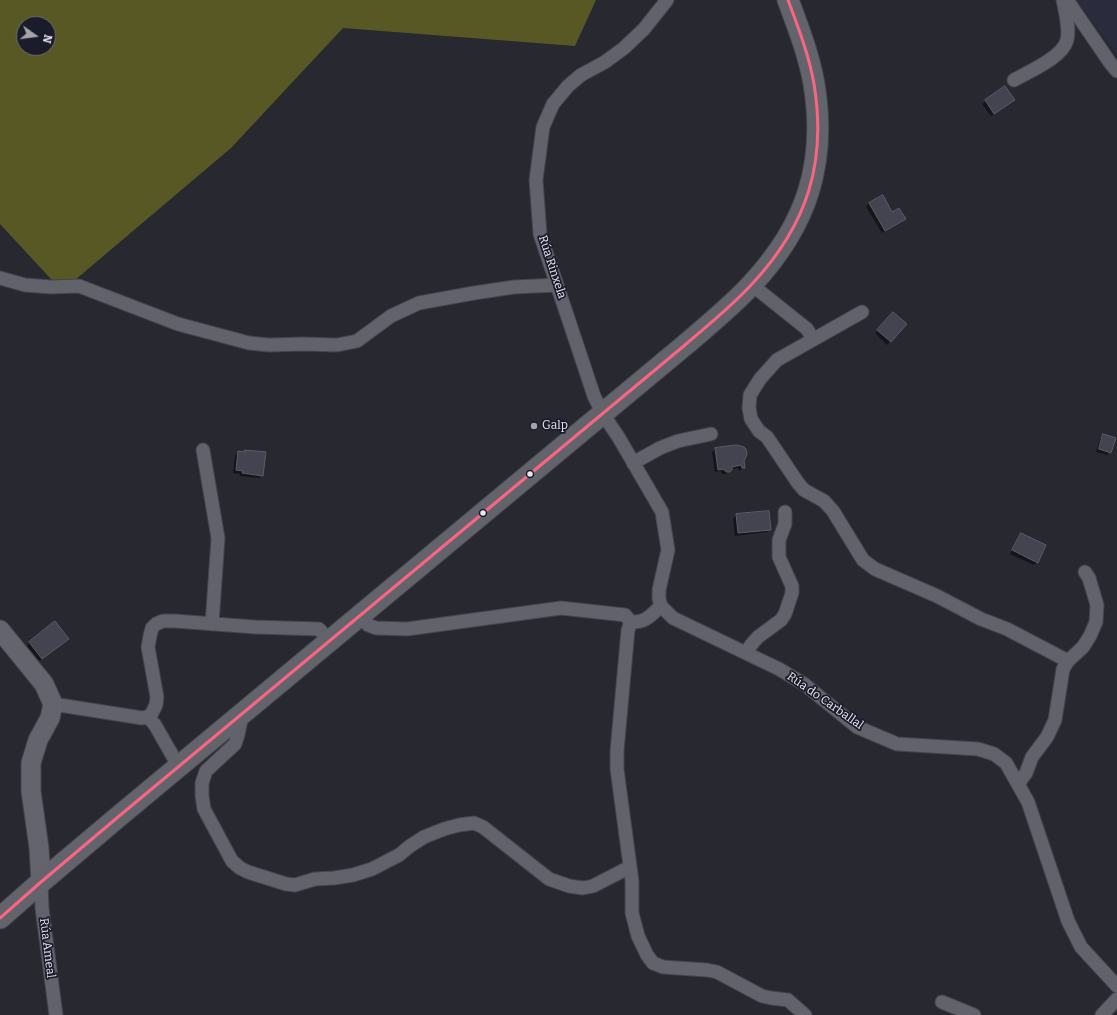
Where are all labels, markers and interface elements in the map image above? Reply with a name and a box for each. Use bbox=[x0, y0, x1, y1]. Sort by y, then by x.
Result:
north arrow bbox=[16, 16, 56, 56]
text: N bbox=[40, 33, 54, 44]
street label: Rúa Rinxela bbox=[535, 234, 569, 300]
place label: Galp bbox=[542, 419, 568, 433]
marker: Galp bbox=[529, 421, 539, 431]
unlabelled marker bbox=[525, 469, 535, 479]
unlabelled marker bbox=[478, 508, 488, 518]
street label: Rúa do Carballal bbox=[784, 669, 866, 733]
street label: Rúa Ameal bbox=[36, 917, 58, 979]

